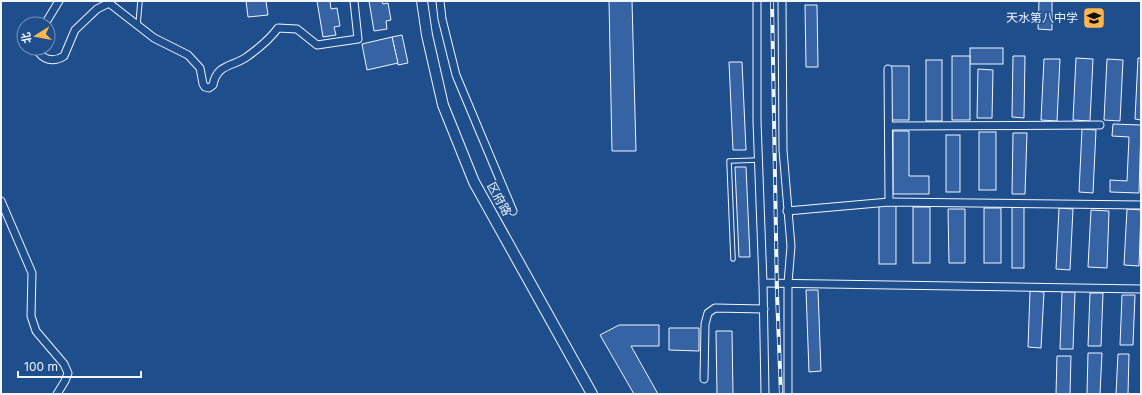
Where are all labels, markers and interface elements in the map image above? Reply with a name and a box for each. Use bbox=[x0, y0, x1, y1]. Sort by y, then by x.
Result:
school or university icon: 天水第八中学 bbox=[1081, 5, 1107, 31]
place label: 天水第八中学 bbox=[1006, 10, 1078, 25]
north arrow bbox=[16, 16, 56, 56]
text: 北 bbox=[18, 31, 34, 45]
street label: 区府路 bbox=[484, 179, 515, 218]
scale bar bbox=[18, 353, 141, 379]
text: 100 m bbox=[24, 359, 58, 374]

